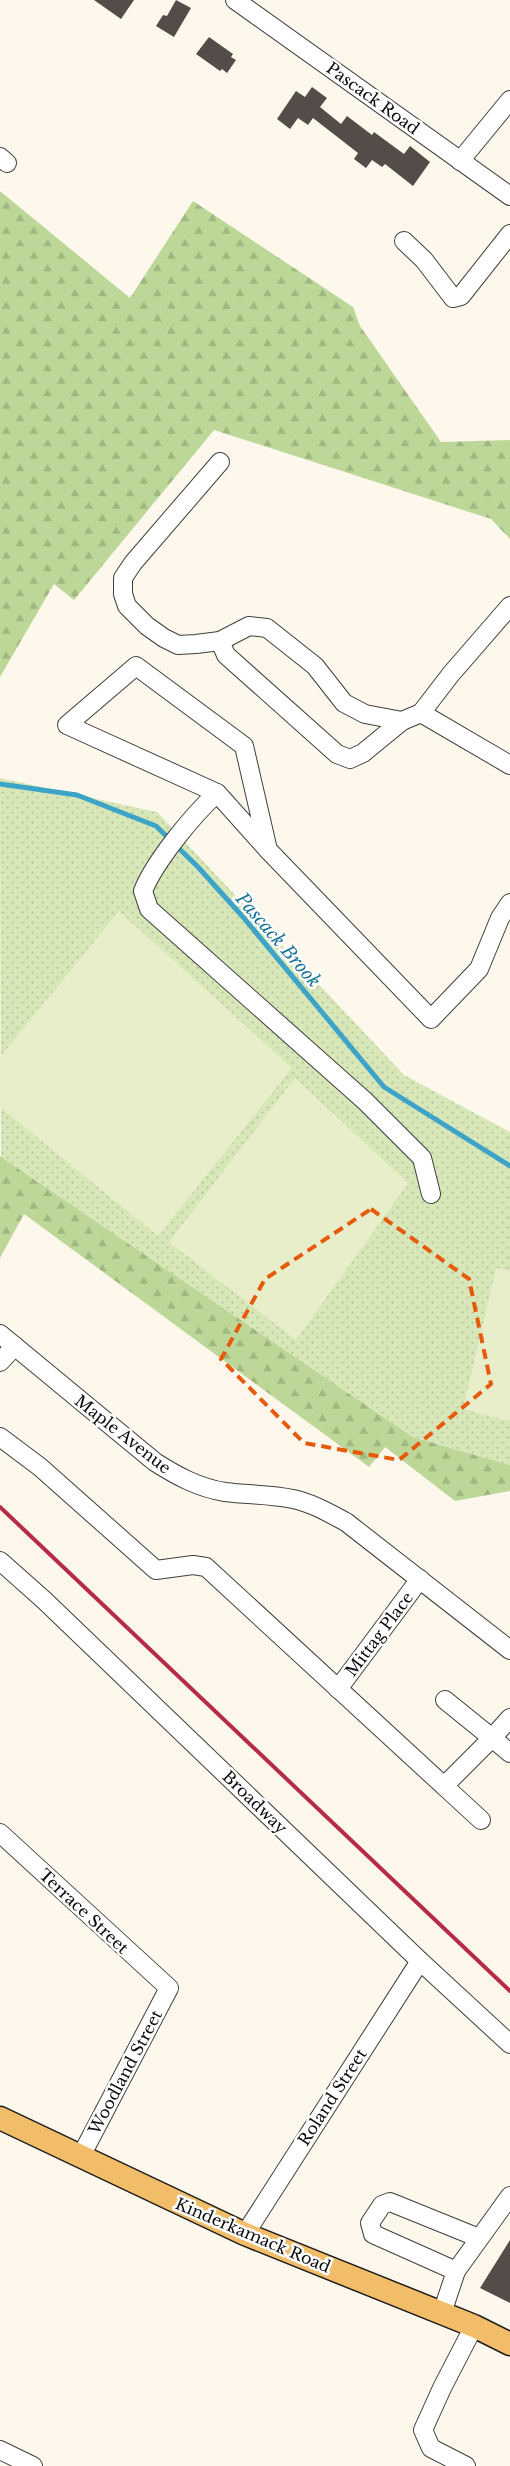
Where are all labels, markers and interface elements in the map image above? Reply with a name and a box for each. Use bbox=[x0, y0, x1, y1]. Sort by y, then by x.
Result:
street label: Pascack Road bbox=[323, 58, 423, 138]
water label: Pascack Brook bbox=[230, 887, 325, 992]
street label: Maple Avenue bbox=[71, 1390, 175, 1478]
street label: Mittag Place bbox=[341, 1588, 417, 1680]
street label: Broadway bbox=[219, 1766, 292, 1838]
street label: Terrace Street bbox=[35, 1865, 133, 1957]
street label: Woodland Street bbox=[83, 2006, 166, 2138]
street label: Roland Street bbox=[293, 2045, 371, 2149]
street label: Kinderkamack Road bbox=[172, 2193, 334, 2277]

